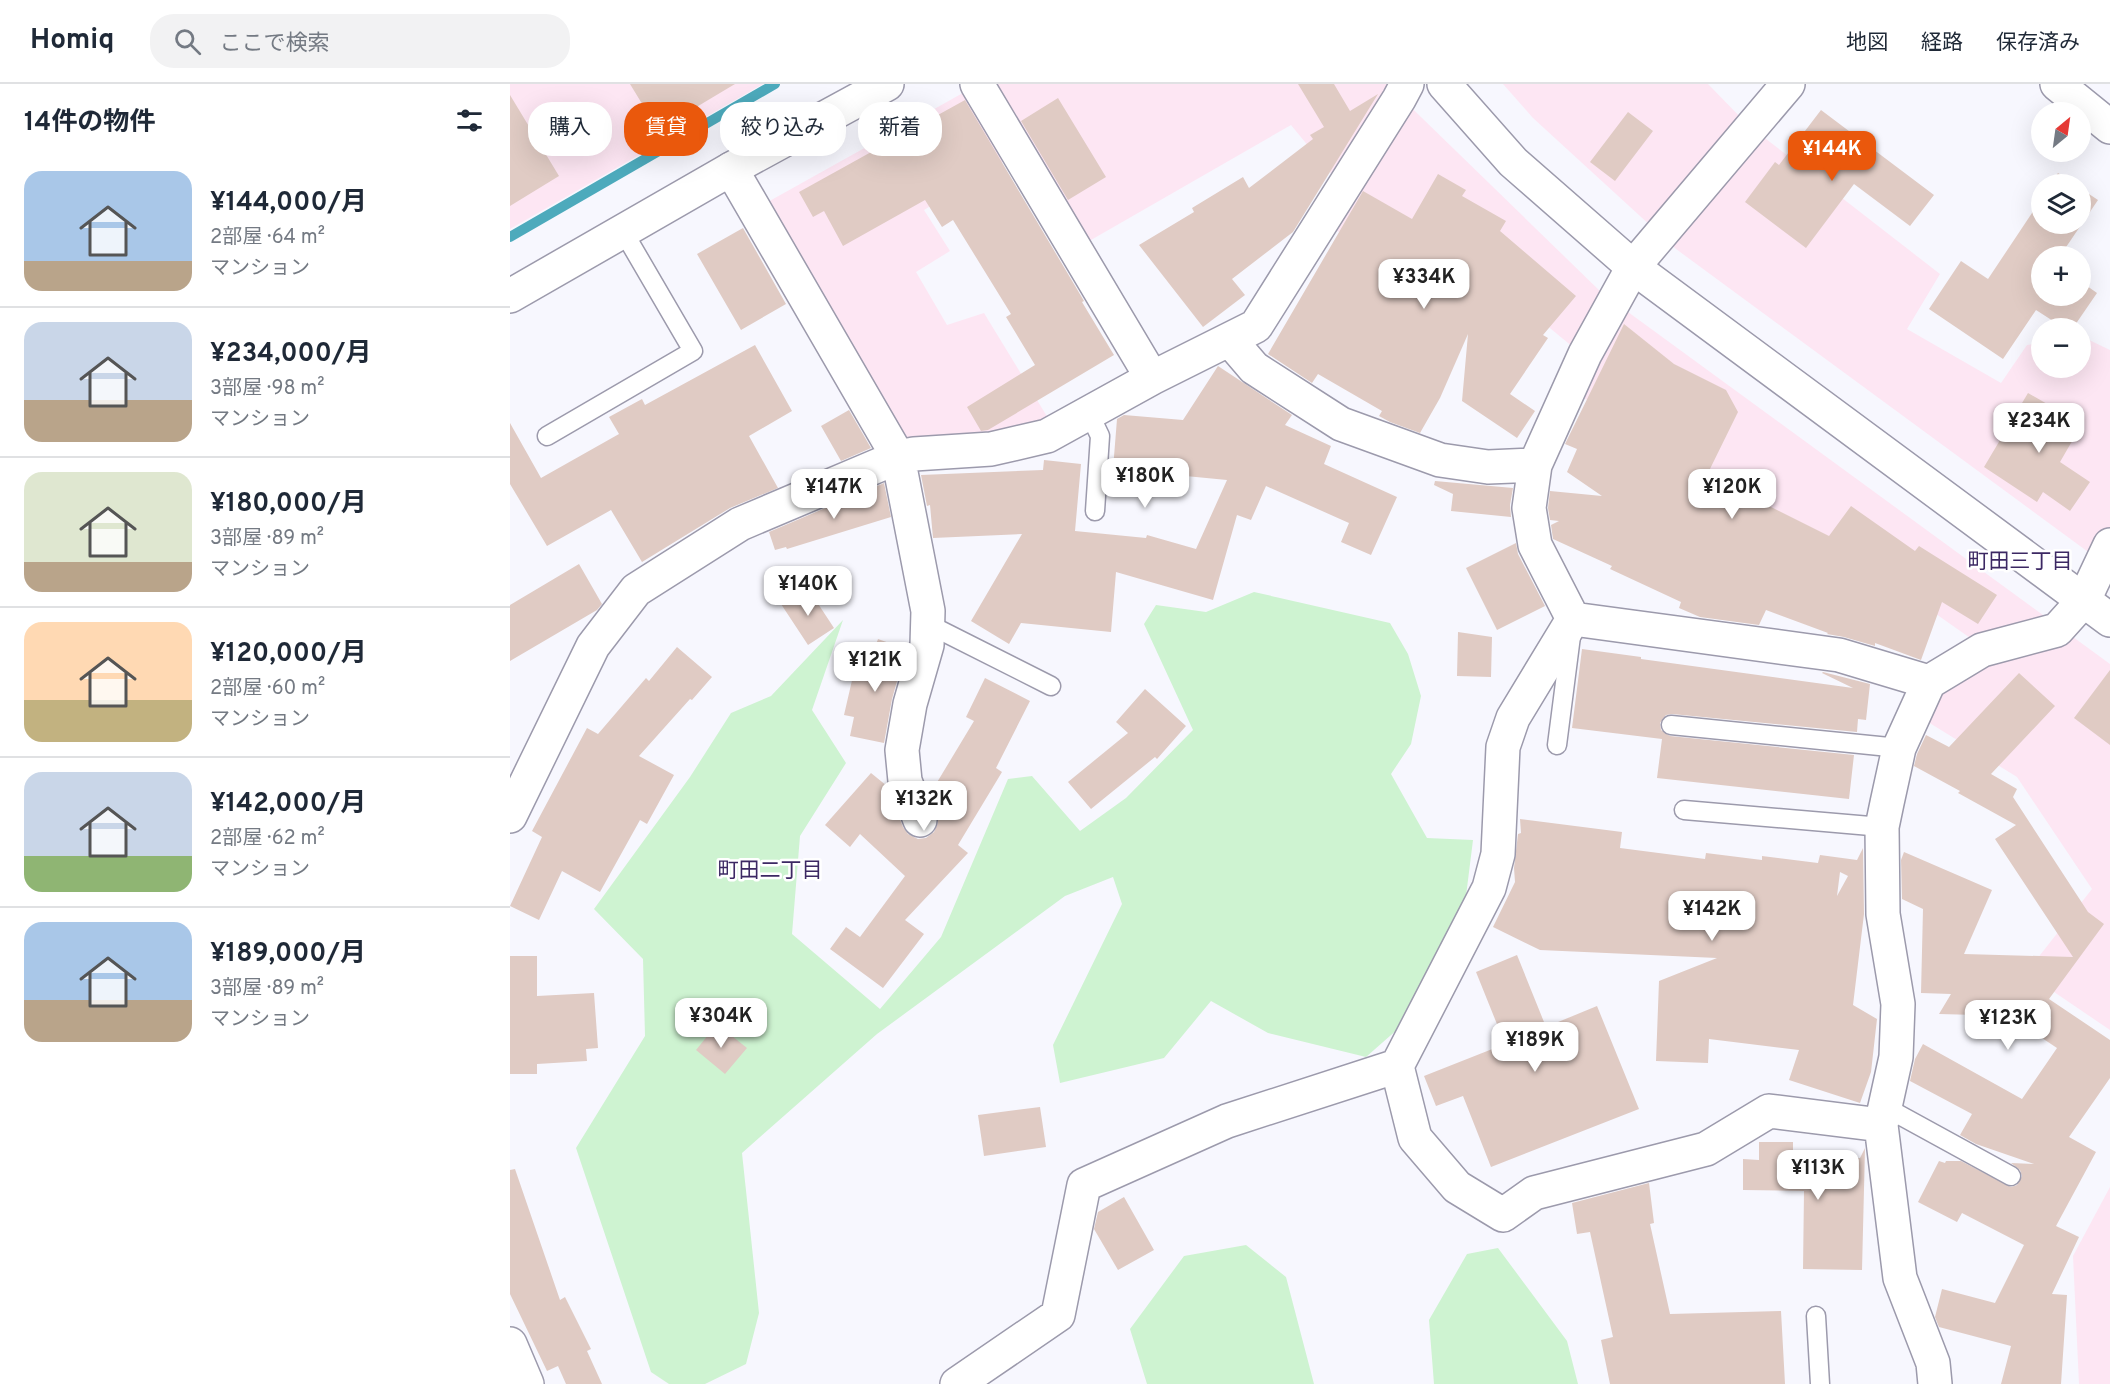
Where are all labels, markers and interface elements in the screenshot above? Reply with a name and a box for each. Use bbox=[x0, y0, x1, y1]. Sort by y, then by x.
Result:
search box bbox=[150, 14, 570, 68]
text: Homiq bbox=[30, 23, 114, 59]
icon: search bbox=[171, 25, 204, 58]
text: 地図 bbox=[1846, 30, 1888, 57]
text: 経路 bbox=[1921, 30, 1963, 57]
text: 保存済み bbox=[1996, 30, 2080, 57]
text: ここで検索 bbox=[219, 31, 329, 58]
chip: 購入 bbox=[528, 102, 612, 156]
chip: 賃貸 bbox=[624, 102, 708, 156]
chip: 絞り込み bbox=[720, 102, 846, 156]
chip: 新着 bbox=[858, 102, 942, 156]
north arrow bbox=[2031, 102, 2091, 162]
map controls bbox=[2031, 102, 2091, 378]
icon: filters bbox=[453, 104, 486, 137]
text: 14件の物件 bbox=[24, 107, 155, 140]
pin: ¥144K bbox=[1790, 131, 1874, 182]
text: ¥144K bbox=[1802, 137, 1862, 163]
button: layers bbox=[2031, 174, 2091, 234]
text: ¥144,000/月 bbox=[210, 187, 367, 220]
icon: home bbox=[72, 195, 144, 267]
text: 2部屋 · 64 m² bbox=[210, 225, 325, 251]
button: + bbox=[2031, 246, 2091, 306]
text: マンション bbox=[210, 256, 310, 282]
pin: ¥334K bbox=[1382, 259, 1466, 310]
text: ¥334K bbox=[1392, 265, 1456, 291]
button: − bbox=[2031, 318, 2091, 378]
text: ¥234,000/月 bbox=[210, 338, 371, 371]
icon: home bbox=[72, 346, 144, 418]
text: 3部屋 · 98 m² bbox=[210, 376, 324, 402]
pin: ¥234K bbox=[1997, 403, 2081, 454]
text: マンション bbox=[210, 407, 310, 433]
text: ¥234K bbox=[2007, 409, 2071, 435]
pin: ¥180K bbox=[1103, 458, 1187, 509]
text: ¥180K bbox=[1115, 464, 1175, 490]
pin: ¥147K bbox=[792, 469, 876, 520]
pin: ¥120K bbox=[1690, 469, 1774, 520]
text: ¥147K bbox=[805, 475, 863, 501]
text: ¥120K bbox=[1702, 475, 1762, 501]
text: ¥180,000/月 bbox=[210, 488, 367, 521]
icon: home bbox=[72, 496, 144, 568]
text: 3部屋 · 89 m² bbox=[210, 526, 324, 552]
district label: 町田三丁目 bbox=[1968, 549, 2073, 576]
text: マンション bbox=[210, 557, 310, 583]
pin: ¥140K bbox=[766, 566, 850, 617]
text: ¥140K bbox=[778, 572, 838, 598]
text: ¥120,000/月 bbox=[210, 638, 367, 671]
pin: ¥121K bbox=[833, 642, 917, 693]
icon: home bbox=[72, 646, 144, 718]
text: ¥121K bbox=[848, 648, 902, 674]
text: 2部屋 · 60 m² bbox=[210, 676, 325, 702]
text: マンション bbox=[210, 707, 310, 733]
pin: ¥132K bbox=[882, 781, 966, 832]
text: ¥132K bbox=[895, 787, 953, 813]
text: ¥142,000/月 bbox=[210, 788, 366, 821]
icon: home bbox=[72, 796, 144, 868]
text: 2部屋 · 62 m² bbox=[210, 826, 325, 852]
text: マンション bbox=[210, 857, 310, 883]
district label: 町田二丁目 bbox=[718, 858, 823, 885]
pin: ¥142K bbox=[1670, 891, 1754, 942]
text: ¥142K bbox=[1682, 897, 1742, 923]
text: ¥189,000/月 bbox=[210, 938, 366, 971]
icon: home bbox=[72, 946, 144, 1018]
text: 3部屋 · 89 m² bbox=[210, 976, 324, 1002]
pin: ¥304K bbox=[679, 998, 763, 1049]
pin: ¥123K bbox=[1966, 1000, 2050, 1051]
text: ¥304K bbox=[689, 1004, 753, 1030]
text: ¥123K bbox=[1979, 1006, 2037, 1032]
text: マンション bbox=[210, 1007, 310, 1033]
pin: ¥189K bbox=[1493, 1022, 1577, 1073]
text: ¥189K bbox=[1505, 1028, 1565, 1054]
pin: ¥113K bbox=[1776, 1150, 1860, 1201]
text: ¥113K bbox=[1791, 1156, 1845, 1182]

